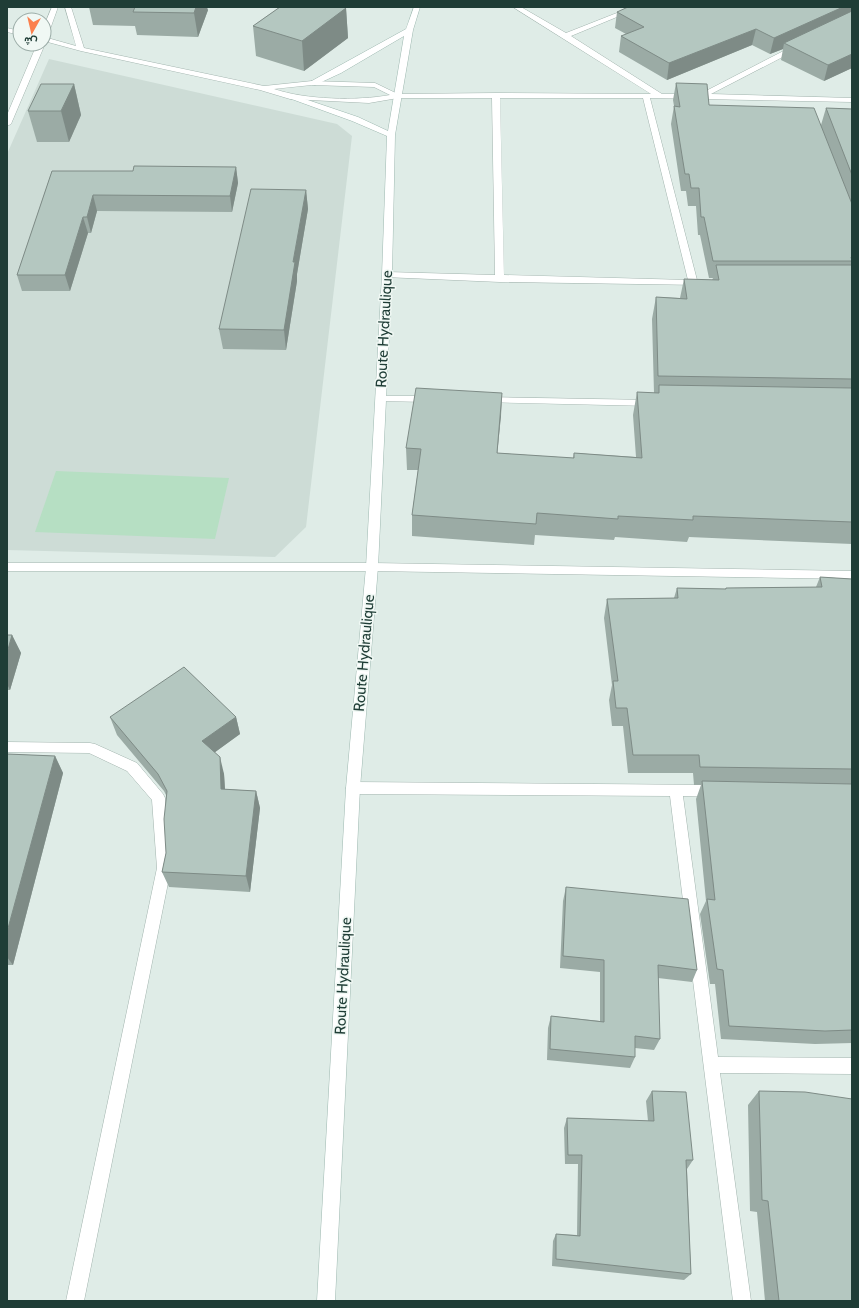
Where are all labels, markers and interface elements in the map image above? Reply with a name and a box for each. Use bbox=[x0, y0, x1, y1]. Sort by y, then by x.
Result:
north arrow bbox=[12, 12, 52, 52]
text: ش bbox=[23, 34, 38, 50]
street label: Route Hydraulique bbox=[372, 270, 396, 388]
street label: Route Hydraulique bbox=[350, 593, 378, 712]
street label: Route Hydraulique bbox=[331, 917, 355, 1035]

